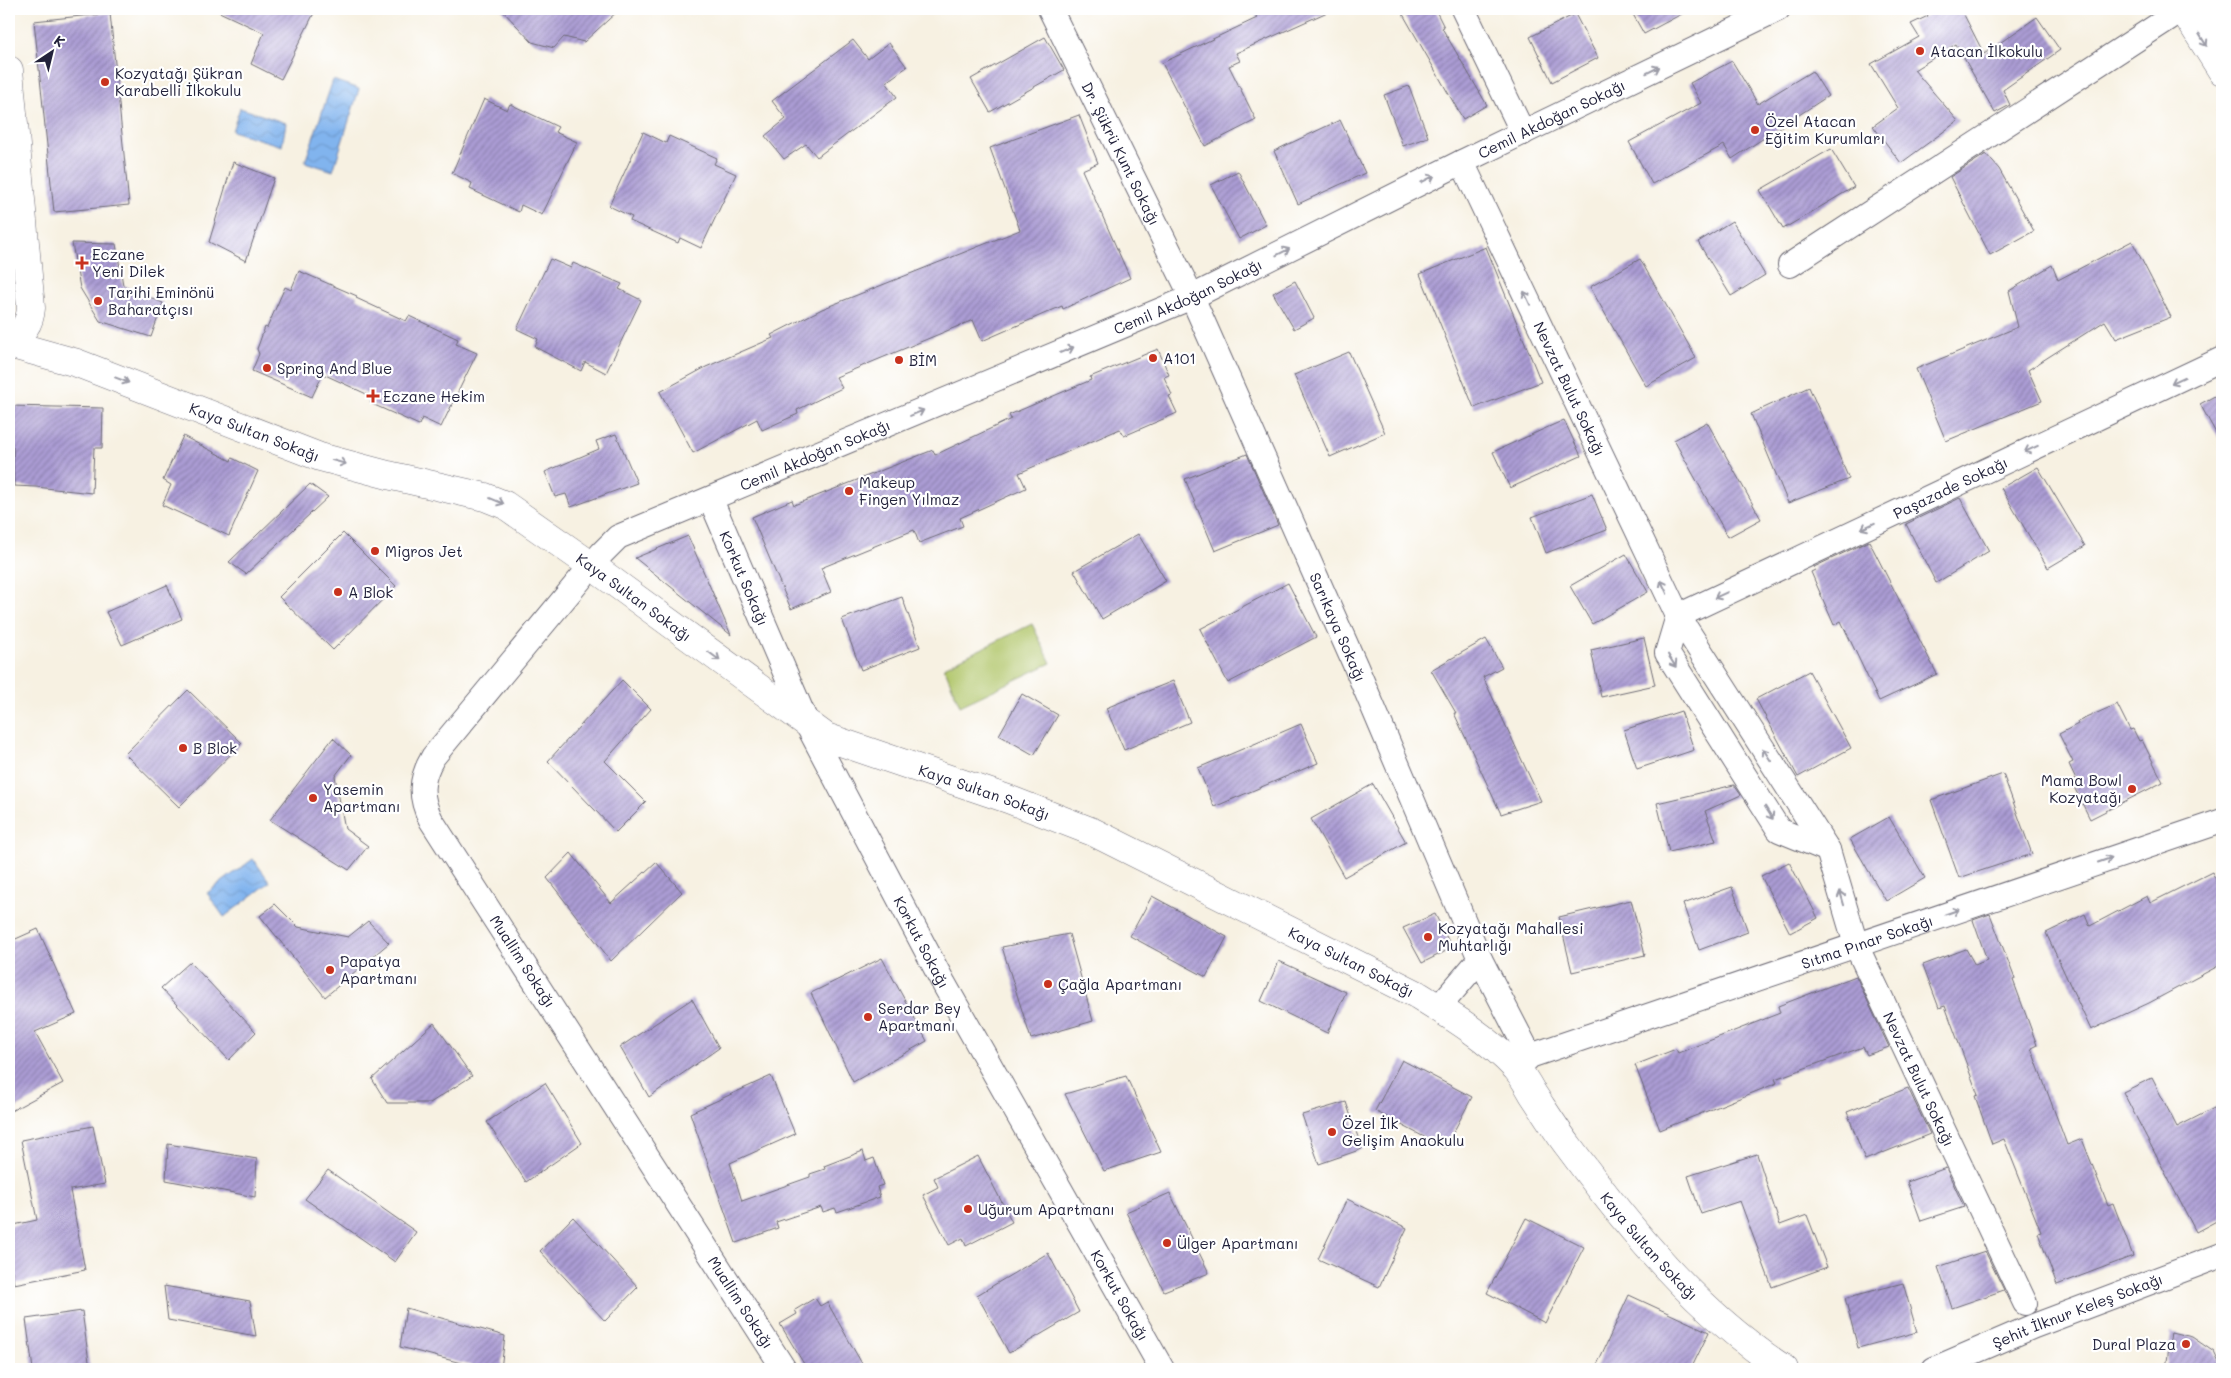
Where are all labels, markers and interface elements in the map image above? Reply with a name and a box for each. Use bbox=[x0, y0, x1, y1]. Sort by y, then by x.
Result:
north arrow bbox=[28, 28, 78, 78]
text: K bbox=[51, 31, 69, 51]
one-way arrow bbox=[2198, 32, 2208, 46]
place label: Atacan İlkokulu bbox=[1930, 41, 2043, 61]
marker: Atacan İlkokulu bbox=[1914, 45, 1926, 57]
place label: Kozyatağı Şükran Karabelli İlkokulu bbox=[115, 63, 242, 100]
one-way arrow bbox=[1645, 65, 1660, 74]
street label: Cemil Akdoğan Sokağı bbox=[1474, 75, 1628, 163]
marker: Kozyatağı Şükran Karabelli İlkokulu bbox=[99, 76, 111, 88]
street label: Dr. Şükrü Kunt Sokağı bbox=[1077, 78, 1165, 228]
place label: Özel Atacan Eğitim Kurumları bbox=[1765, 111, 1885, 148]
marker: Özel Atacan Eğitim Kurumları bbox=[1749, 124, 1761, 136]
one-way arrow bbox=[1420, 174, 1435, 183]
place label: Eczane Yeni Dilek bbox=[92, 244, 165, 281]
one-way arrow bbox=[1275, 247, 1290, 256]
street label: Cemil Akdoğan Sokağı bbox=[1110, 254, 1265, 339]
marker: Eczane Yeni Dilek bbox=[76, 257, 88, 269]
place label: Tarihi Eminönü Baharatçısı bbox=[108, 282, 215, 319]
one-way arrow bbox=[1522, 291, 1531, 306]
marker: Tarihi Eminönü Baharatçısı bbox=[92, 295, 104, 307]
street label: Nevzat Bulut Sokağı bbox=[1529, 318, 1610, 459]
one-way arrow bbox=[1059, 345, 1074, 354]
place label: A101 bbox=[1163, 348, 1196, 368]
place label: BİM bbox=[909, 350, 937, 370]
marker: A101 bbox=[1147, 352, 1159, 364]
marker: BİM bbox=[893, 354, 905, 366]
place label: Spring And Blue bbox=[277, 358, 392, 378]
marker: Spring And Blue bbox=[261, 362, 273, 374]
one-way arrow bbox=[113, 376, 129, 385]
one-way arrow bbox=[2171, 376, 2186, 385]
place label: Eczane Hekim bbox=[383, 386, 485, 406]
marker: Eczane Hekim bbox=[367, 390, 379, 402]
street label: Kaya Sultan Sokağı bbox=[187, 397, 323, 466]
one-way arrow bbox=[909, 408, 924, 417]
street label: Cemil Akdoğan Sokağı bbox=[737, 414, 893, 495]
one-way arrow bbox=[2024, 445, 2039, 454]
street label: Paşazade Sokağı bbox=[1890, 452, 2011, 523]
one-way arrow bbox=[331, 458, 347, 468]
place label: Makeup Fingen Yılmaz bbox=[859, 472, 959, 509]
marker: Makeup Fingen Yılmaz bbox=[843, 485, 855, 497]
one-way arrow bbox=[489, 497, 504, 507]
one-way arrow bbox=[1861, 522, 1876, 531]
street label: Korkut Sokağı bbox=[715, 528, 774, 629]
place label: Migros Jet bbox=[385, 541, 463, 561]
marker: Migros Jet bbox=[369, 545, 381, 557]
street label: Kaya Sultan Sokağı bbox=[572, 548, 696, 646]
street label: Sarıkaya Sokağı bbox=[1305, 569, 1371, 685]
one-way arrow bbox=[1659, 580, 1669, 595]
place label: A Blok bbox=[348, 582, 393, 602]
marker: A Blok bbox=[332, 586, 344, 598]
one-way arrow bbox=[1714, 591, 1729, 601]
one-way arrow bbox=[707, 651, 721, 661]
one-way arrow bbox=[1667, 654, 1677, 668]
place label: B Blok bbox=[193, 738, 237, 758]
marker: B Blok bbox=[177, 742, 189, 754]
one-way arrow bbox=[1762, 748, 1773, 762]
street label: Kaya Sultan Sokağı bbox=[916, 759, 1053, 824]
place label: Mama Bowl Kozyatağı bbox=[2041, 770, 2122, 807]
place label: Yasemin Apartmanı bbox=[323, 779, 400, 816]
marker: Mama Bowl Kozyatağı bbox=[2126, 783, 2138, 795]
marker: Yasemin Apartmanı bbox=[307, 792, 319, 804]
one-way arrow bbox=[1764, 806, 1774, 820]
one-way arrow bbox=[2097, 855, 2113, 864]
one-way arrow bbox=[1836, 890, 1846, 906]
street label: Korkut Sokağı bbox=[889, 892, 954, 992]
one-way arrow bbox=[1943, 907, 1959, 916]
street label: Sıtma Pınar Sokağı bbox=[1798, 910, 1935, 973]
street label: Muallim Sokağı bbox=[486, 911, 560, 1011]
place label: Kozyatağı Mahallesi Muhtarlığı bbox=[1438, 918, 1583, 955]
street label: Kaya Sultan Sokağı bbox=[1285, 922, 1418, 1001]
marker: Kozyatağı Mahallesi Muhtarlığı bbox=[1422, 931, 1434, 943]
place label: Papatya Apartmanı bbox=[340, 951, 417, 988]
marker: Papatya Apartmanı bbox=[324, 964, 336, 976]
place label: Çağla Apartmanı bbox=[1058, 974, 1182, 994]
marker: Çağla Apartmanı bbox=[1042, 978, 1054, 990]
place label: Serdar Bey Apartmanı bbox=[878, 998, 961, 1035]
street label: Nevzat Bulut Sokağı bbox=[1879, 1009, 1960, 1150]
marker: Serdar Bey Apartmanı bbox=[862, 1011, 874, 1023]
place label: Özel İlk Gelişim Anaokulu bbox=[1342, 1113, 1464, 1150]
marker: Özel İlk Gelişim Anaokulu bbox=[1326, 1126, 1338, 1138]
street label: Kaya Sultan Sokağı bbox=[1596, 1188, 1703, 1304]
place label: Uğurum Apartmanı bbox=[978, 1199, 1115, 1219]
marker: Uğurum Apartmanı bbox=[962, 1203, 974, 1215]
place label: Ülger Apartmanı bbox=[1177, 1233, 1299, 1253]
marker: Ülger Apartmanı bbox=[1161, 1237, 1173, 1249]
street label: Korkut Sokağı bbox=[1086, 1246, 1154, 1344]
street label: Muallim Sokağı bbox=[704, 1252, 778, 1352]
street label: Şehit İlknur Keleş Sokağı bbox=[1989, 1268, 2165, 1353]
place label: Dural Plaza bbox=[2092, 1334, 2176, 1354]
marker: Dural Plaza bbox=[2180, 1338, 2192, 1350]

